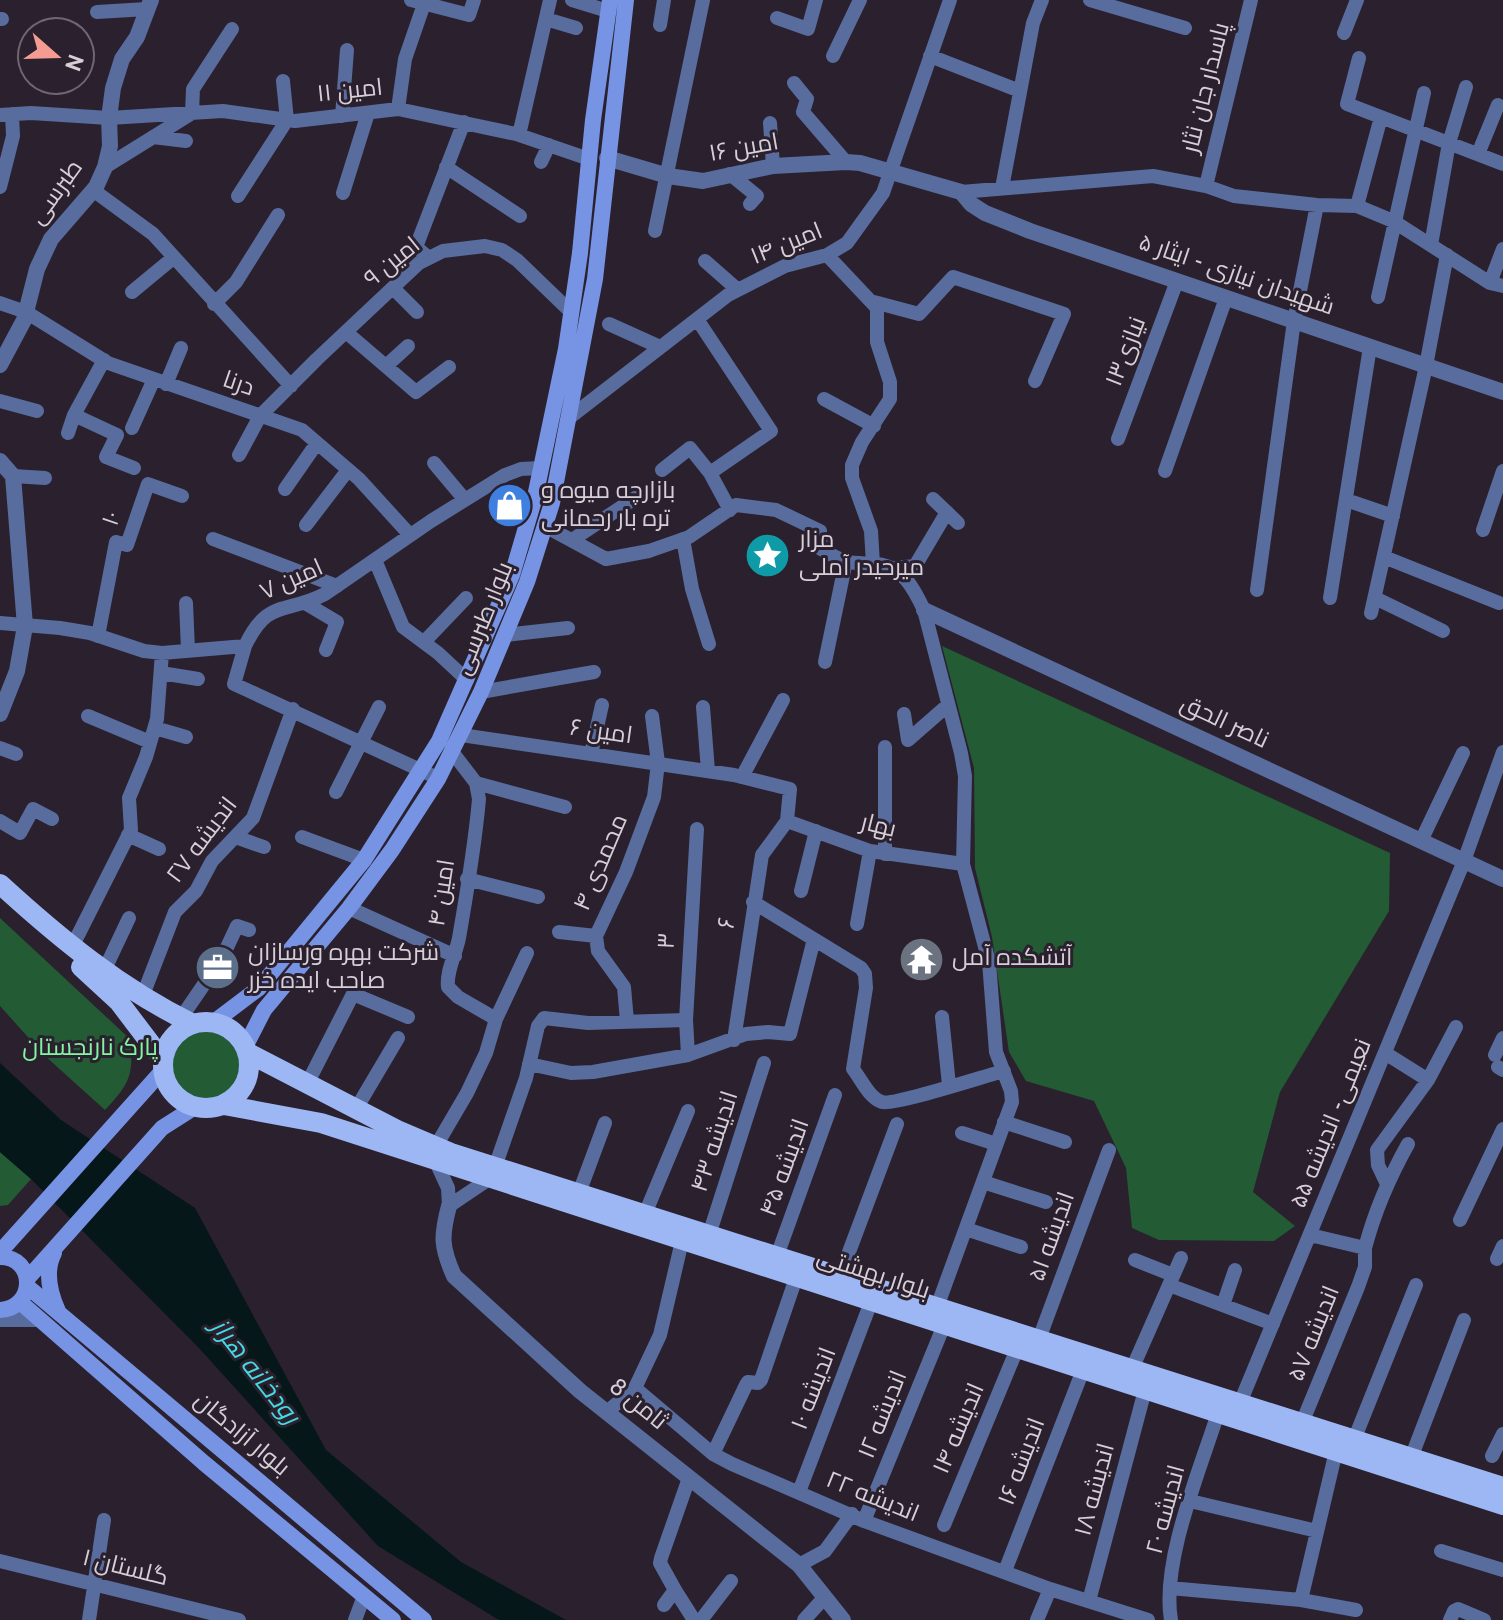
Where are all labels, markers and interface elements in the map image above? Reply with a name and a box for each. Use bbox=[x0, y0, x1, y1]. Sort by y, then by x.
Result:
north arrow bbox=[16, 16, 96, 96]
street label: پاسدار جان نثار bbox=[1176, 19, 1238, 158]
text: N bbox=[57, 50, 88, 74]
street label: امین ۱۱ bbox=[316, 74, 384, 110]
street label: امین ۱۶ bbox=[707, 128, 781, 170]
street label: طبرسی bbox=[23, 155, 91, 231]
street label: امین ۱۴ bbox=[747, 217, 827, 273]
street label: شهیدان نیازی - ایثار ۵ bbox=[1134, 228, 1338, 324]
street label: امین ۹ bbox=[359, 231, 427, 295]
street label: نیازی۱۳ bbox=[1100, 313, 1154, 391]
street label: درنا bbox=[218, 366, 258, 404]
place label: بازارچه میوه و تره بار رحمانی bbox=[541, 477, 675, 535]
shop icon: بازارچه میوه و تره بار رحمانی bbox=[486, 482, 534, 530]
street label: ۱۰ bbox=[97, 508, 129, 530]
place label: مزار میرحیدر آملی bbox=[797, 526, 924, 584]
place icon: مزار میرحیدر آملی bbox=[744, 531, 792, 579]
street label: امین ۷ bbox=[256, 554, 328, 608]
street label: بلوار طبرسی bbox=[449, 558, 521, 680]
street label: ناصر الحق bbox=[1175, 689, 1273, 757]
street label: امین ۶ bbox=[568, 714, 634, 752]
street label: اندیشه ۲۷ bbox=[161, 792, 245, 890]
street label: بهار bbox=[855, 808, 899, 846]
street label: محمدی ۴ bbox=[568, 810, 636, 916]
street label: امین ۴ bbox=[423, 857, 463, 929]
street label: ۶ bbox=[712, 915, 744, 931]
street label: ۳ bbox=[653, 932, 683, 950]
temple icon: آتشکده آمل bbox=[897, 935, 945, 983]
place label: شرکت بهره ورسازان صاحب ایده خزر bbox=[246, 939, 439, 997]
office icon: شرکت بهره ورسازان صاحب ایده خزر bbox=[193, 944, 241, 992]
place label: آتشکده آمل bbox=[952, 944, 1073, 974]
park label: پارک نارنجستان bbox=[22, 1034, 158, 1064]
street label: نعیمی- اندیشه ۵۵ bbox=[1284, 1035, 1380, 1213]
street label: اندیشه ۴۳ bbox=[686, 1088, 746, 1196]
street label: اندیشه ۴۵ bbox=[755, 1115, 817, 1221]
street label: اندیشه ۵۱ bbox=[1023, 1188, 1083, 1286]
street label: بلوار بهشتی bbox=[813, 1243, 933, 1307]
street label: اندیشه ۵۷ bbox=[1282, 1282, 1348, 1386]
water label: رودخانه هراز bbox=[200, 1310, 307, 1433]
street label: اندیشه ۱۰ bbox=[786, 1344, 844, 1434]
street label: اندیشه ۱۲ bbox=[853, 1367, 915, 1463]
street label: ثامن 8 bbox=[602, 1373, 673, 1438]
street label: اندیشه ۱۴ bbox=[928, 1379, 992, 1479]
street label: بلوار آزادگان bbox=[187, 1386, 295, 1484]
street label: اندیشه ۱۶ bbox=[993, 1414, 1053, 1510]
street label: اندیشه ۱۸ bbox=[1069, 1440, 1123, 1540]
street label: اندیشه ۲۰ bbox=[1141, 1462, 1193, 1558]
street label: اندیشه ۲۲ bbox=[821, 1466, 923, 1530]
street label: گلستان ۱ bbox=[79, 1544, 171, 1594]

